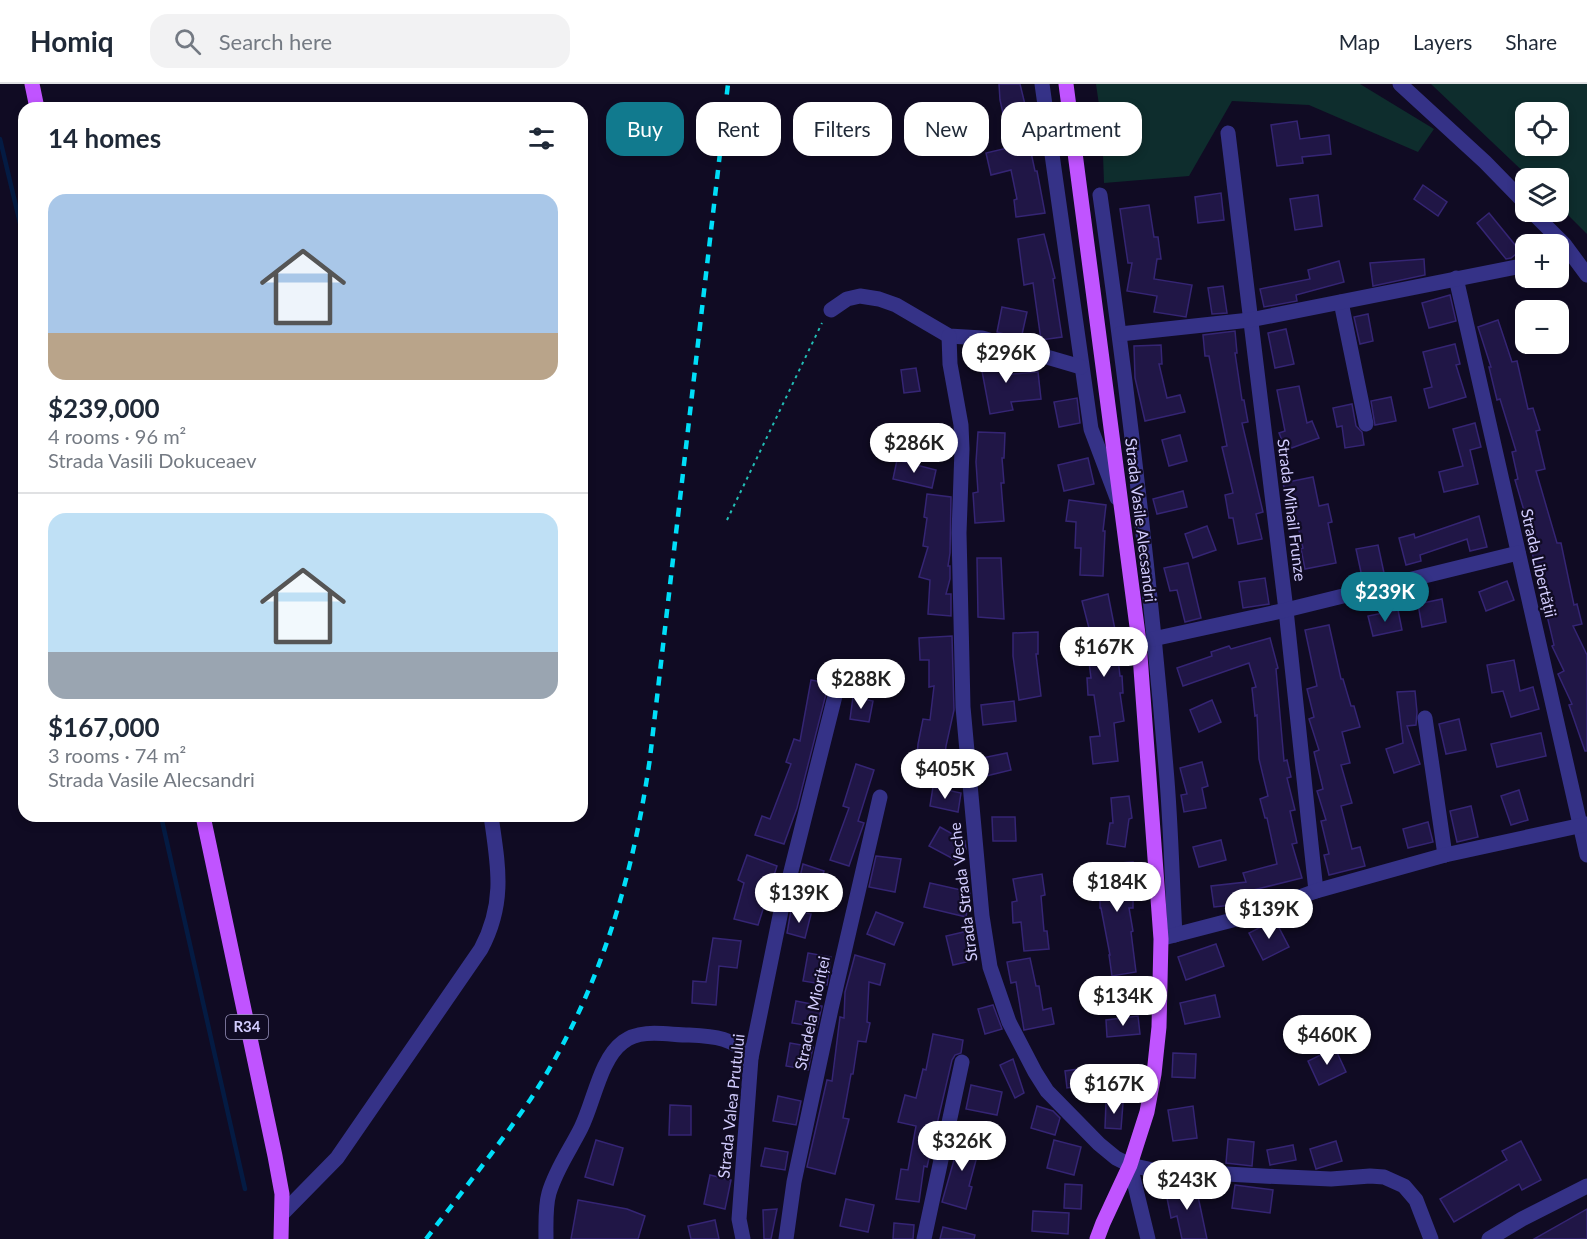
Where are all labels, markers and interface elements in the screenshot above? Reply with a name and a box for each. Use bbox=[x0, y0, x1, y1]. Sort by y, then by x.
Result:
search box bbox=[150, 14, 570, 68]
text: Homiq bbox=[30, 24, 114, 58]
icon: search bbox=[171, 25, 204, 58]
text: Search here bbox=[219, 28, 332, 55]
text: Map bbox=[1339, 29, 1380, 54]
text: Layers bbox=[1413, 29, 1472, 54]
text: Share bbox=[1505, 29, 1557, 54]
chip: Buy bbox=[606, 102, 684, 156]
chip: Rent bbox=[696, 102, 781, 156]
chip: Filters bbox=[793, 102, 892, 156]
chip: New bbox=[904, 102, 989, 156]
chip: Apartment bbox=[1001, 102, 1142, 156]
map controls bbox=[1515, 102, 1569, 354]
button: locate bbox=[1515, 102, 1569, 156]
text: 14 homes bbox=[48, 122, 161, 154]
icon: filters bbox=[525, 122, 558, 155]
button: layers bbox=[1515, 168, 1569, 222]
icon: home bbox=[249, 233, 357, 341]
button: + bbox=[1515, 234, 1569, 288]
button: − bbox=[1515, 300, 1569, 354]
pin: $296K bbox=[964, 333, 1048, 384]
text: $296K bbox=[976, 340, 1036, 364]
text: $239,000 bbox=[48, 392, 160, 424]
pin: $286K bbox=[872, 423, 956, 474]
text: 4 rooms · 96 m² bbox=[48, 424, 186, 448]
text: $286K bbox=[884, 430, 944, 454]
street label: Strada Vasile Alecsandri bbox=[1122, 437, 1161, 603]
street label: Strada Mihail Frunze bbox=[1274, 438, 1311, 582]
text: Strada Vasili Dokuceaev bbox=[48, 448, 257, 472]
street label: Strada Libertății bbox=[1518, 507, 1561, 619]
icon: home bbox=[249, 552, 357, 660]
pin: $239K bbox=[1343, 572, 1427, 623]
text: $239K bbox=[1355, 579, 1415, 603]
pin: $167K bbox=[1062, 627, 1146, 678]
text: $167K bbox=[1074, 634, 1134, 658]
pin: $288K bbox=[819, 659, 903, 710]
text: $288K bbox=[831, 666, 891, 690]
text: $167,000 bbox=[48, 711, 160, 743]
text: 3 rooms · 74 m² bbox=[48, 743, 186, 767]
pin: $405K bbox=[903, 749, 987, 800]
text: $405K bbox=[915, 756, 975, 780]
text: Strada Vasile Alecsandri bbox=[48, 767, 255, 791]
street label: Strada Strada Veche bbox=[945, 821, 980, 963]
pin: $184K bbox=[1075, 862, 1159, 913]
text: $184K bbox=[1087, 869, 1147, 893]
pin: $139K bbox=[757, 873, 841, 924]
text: $139K bbox=[769, 880, 829, 904]
pin: $139K bbox=[1227, 889, 1311, 940]
text: $139K bbox=[1239, 896, 1299, 920]
street label: Stradela Mioriței bbox=[790, 954, 833, 1072]
pin: $134K bbox=[1081, 976, 1165, 1027]
text: $134K bbox=[1093, 983, 1153, 1007]
road number: R34 bbox=[226, 1015, 268, 1039]
pin: $460K bbox=[1285, 1015, 1369, 1066]
text: $460K bbox=[1297, 1022, 1357, 1046]
street label: Strada Valea Prutului bbox=[713, 1033, 748, 1179]
pin: $167K bbox=[1072, 1064, 1156, 1115]
text: $167K bbox=[1084, 1071, 1144, 1095]
pin: $326K bbox=[920, 1121, 1004, 1172]
text: $326K bbox=[932, 1128, 992, 1152]
pin: $243K bbox=[1145, 1160, 1229, 1211]
text: $243K bbox=[1157, 1167, 1217, 1191]

